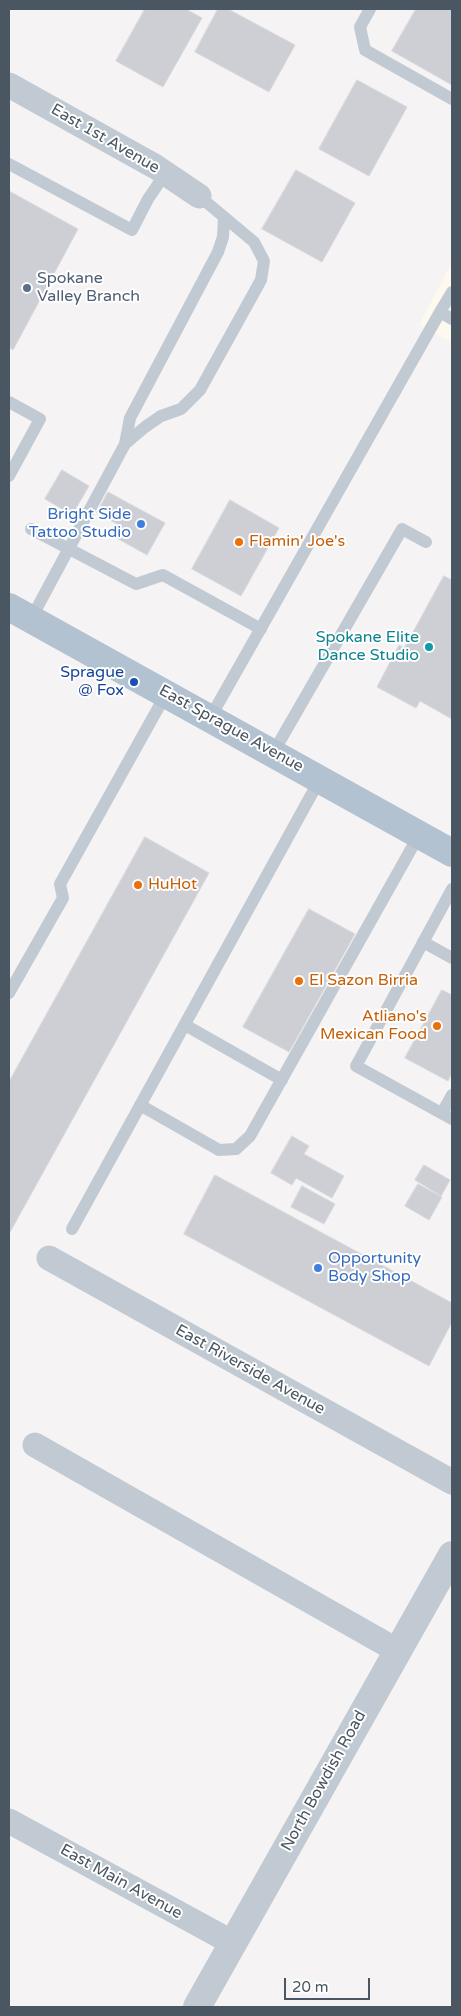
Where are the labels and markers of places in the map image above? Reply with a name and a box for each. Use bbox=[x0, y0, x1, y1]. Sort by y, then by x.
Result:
place label: Spokane Valley Branch bbox=[37, 269, 140, 307]
marker: Spokane Valley Branch bbox=[21, 282, 33, 294]
place label: Bright Side Tattoo Studio bbox=[29, 505, 131, 543]
marker: Bright Side Tattoo Studio bbox=[135, 518, 147, 530]
place label: Flamin' Joe's bbox=[249, 532, 345, 552]
marker: Flamin' Joe's bbox=[233, 536, 245, 548]
place label: Spokane Elite Dance Studio bbox=[316, 628, 419, 666]
marker: Spokane Elite Dance Studio bbox=[423, 641, 435, 653]
place label: Sprague @ Fox bbox=[60, 663, 124, 701]
marker: Sprague @ Fox bbox=[128, 676, 140, 688]
place label: HuHot bbox=[148, 875, 197, 895]
marker: HuHot bbox=[132, 879, 144, 891]
place label: El Sazon Birria bbox=[309, 971, 418, 991]
marker: El Sazon Birria bbox=[293, 975, 305, 987]
place label: Atliano's Mexican Food bbox=[320, 1007, 427, 1045]
marker: Atliano's Mexican Food bbox=[431, 1020, 443, 1032]
place label: Opportunity Body Shop bbox=[328, 1249, 421, 1287]
marker: Opportunity Body Shop bbox=[312, 1262, 324, 1274]

